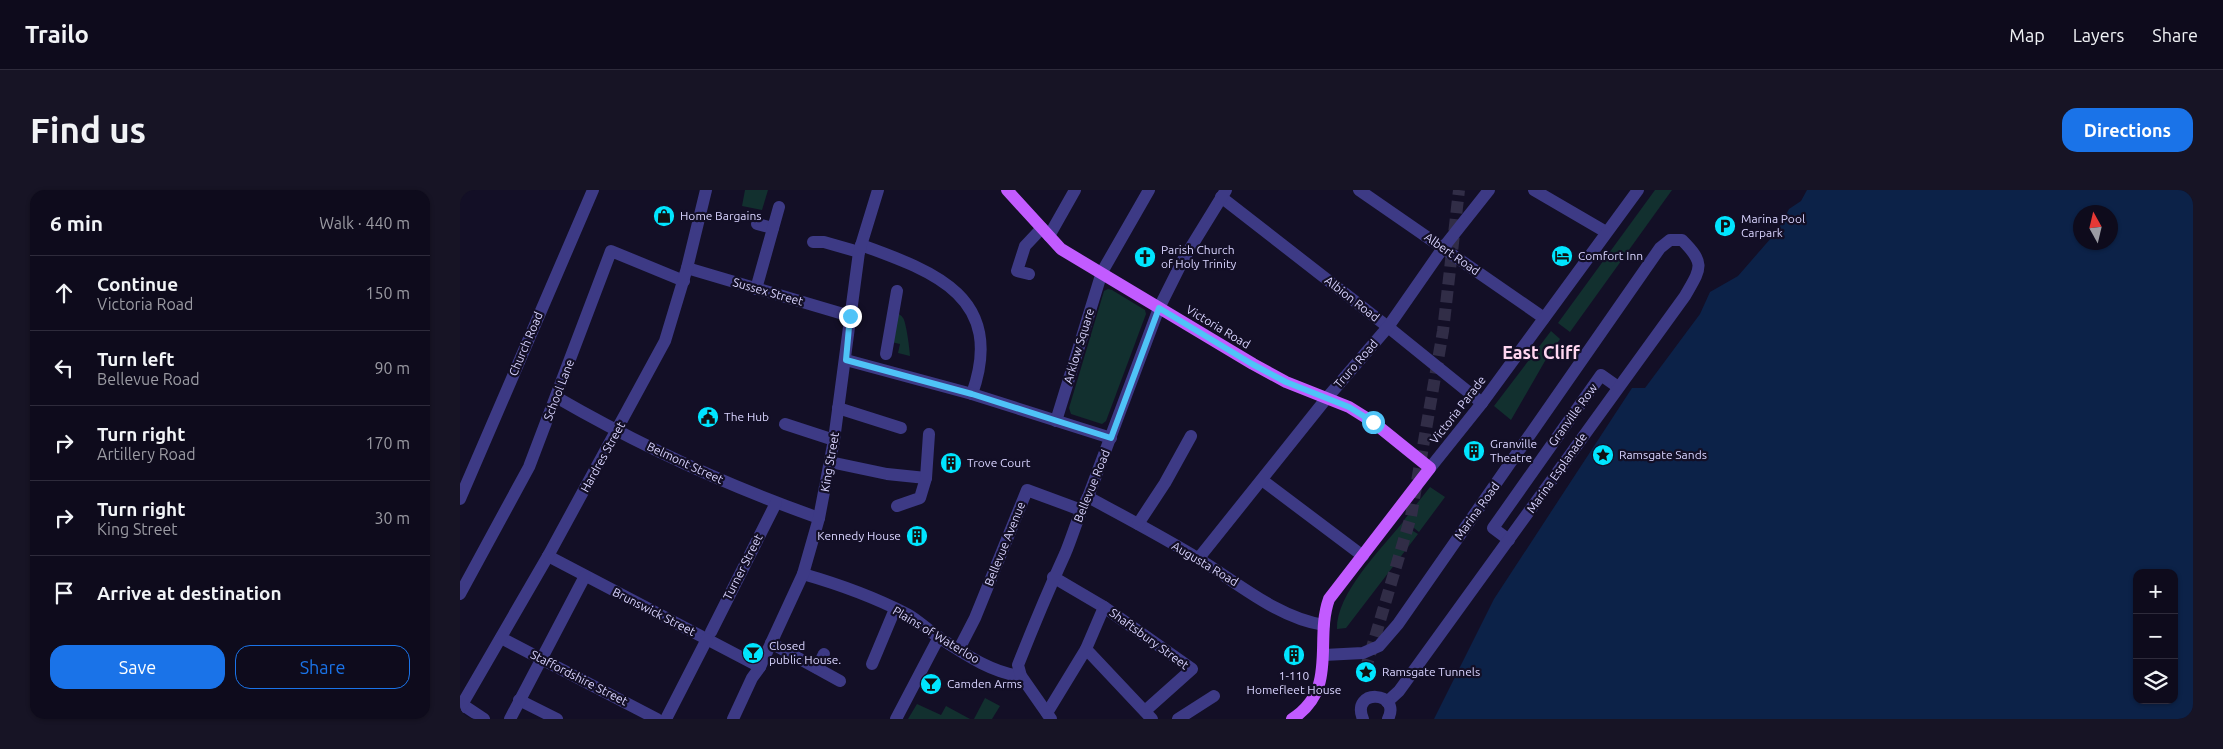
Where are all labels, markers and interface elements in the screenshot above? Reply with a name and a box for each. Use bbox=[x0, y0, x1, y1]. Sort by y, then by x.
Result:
text: Trailo bbox=[25, 21, 89, 48]
text: Map bbox=[2009, 25, 2045, 45]
text: Layers bbox=[2073, 25, 2124, 45]
text: Share bbox=[2152, 25, 2198, 45]
button: Directions bbox=[2062, 108, 2193, 152]
text: Find us bbox=[30, 110, 146, 150]
shop icon: Home Bargains bbox=[652, 204, 676, 228]
north arrow bbox=[2073, 205, 2118, 250]
place label: Home Bargains bbox=[680, 209, 761, 222]
text: 6 min bbox=[50, 211, 103, 235]
place label: Marina Pool Carpark bbox=[1741, 212, 1805, 239]
text: Walk · 440 m bbox=[319, 214, 410, 232]
parking icon: Marina Pool Carpark bbox=[1713, 214, 1737, 238]
street label: Albert Road bbox=[1422, 230, 1482, 277]
place label: Parish Church of Holy Trinity bbox=[1161, 243, 1237, 270]
hotel icon: Comfort Inn bbox=[1550, 244, 1574, 268]
church icon: Parish Church of Holy Trinity bbox=[1133, 245, 1157, 269]
place label: Comfort Inn bbox=[1578, 249, 1643, 262]
text: Continue bbox=[97, 273, 178, 295]
street label: Albion Road bbox=[1323, 273, 1382, 324]
street label: Sussex Street bbox=[732, 275, 805, 308]
icon: ahead bbox=[50, 279, 78, 307]
text: 150 m bbox=[365, 284, 410, 302]
text: Victoria Road bbox=[97, 295, 193, 313]
street label: Victoria Road bbox=[1184, 302, 1253, 351]
route end bbox=[839, 305, 862, 328]
street label: Arklow Square bbox=[1061, 307, 1096, 385]
street label: Church Road bbox=[506, 310, 545, 378]
street label: Truro Road bbox=[1331, 337, 1380, 390]
district label: East Cliff bbox=[1502, 342, 1580, 362]
text: Turn left bbox=[97, 348, 175, 370]
icon: left bbox=[50, 354, 78, 382]
street label: School Lane bbox=[541, 357, 576, 422]
text: 90 m bbox=[374, 359, 410, 377]
text: Bellevue Road bbox=[97, 370, 200, 388]
street label: Victoria Parade bbox=[1427, 373, 1488, 446]
street label: Granville Row bbox=[1546, 381, 1600, 448]
public building icon: The Hub bbox=[696, 405, 720, 429]
place label: The Hub bbox=[724, 410, 769, 423]
route start bbox=[1362, 411, 1385, 434]
street label: Hardres Street bbox=[578, 419, 627, 494]
text: Turn right bbox=[97, 423, 185, 445]
icon: right bbox=[50, 429, 78, 457]
street label: Marina Esplanade bbox=[1524, 430, 1589, 515]
street label: King Street bbox=[818, 431, 841, 493]
text: 170 m bbox=[365, 434, 410, 452]
place label: Granville Theatre bbox=[1490, 437, 1537, 464]
street label: Belmont Street bbox=[645, 439, 726, 486]
building icon: Granville Theatre bbox=[1462, 439, 1486, 463]
place icon: Ramsgate Sands bbox=[1591, 443, 1615, 467]
text: Artillery Road bbox=[97, 445, 196, 463]
street label: Bellevue Road bbox=[1071, 448, 1112, 524]
place label: Ramsgate Sands bbox=[1619, 448, 1707, 461]
building icon: Trove Court bbox=[939, 451, 963, 475]
place label: Trove Court bbox=[967, 456, 1031, 469]
street label: Marina Road bbox=[1451, 480, 1502, 542]
text: Turn right bbox=[97, 498, 185, 520]
street label: Bellevue Avenue bbox=[982, 500, 1027, 588]
icon: right bbox=[50, 504, 78, 532]
text: 30 m bbox=[374, 509, 410, 527]
text: King Street bbox=[97, 520, 178, 538]
building icon: Kennedy House bbox=[905, 524, 929, 548]
place label: Kennedy House bbox=[817, 529, 901, 542]
street label: Turner Street bbox=[720, 531, 765, 602]
street label: Augusta Road bbox=[1170, 539, 1241, 588]
map controls bbox=[2133, 569, 2178, 704]
button: + bbox=[2133, 569, 2178, 614]
icon: arrive bbox=[50, 579, 78, 607]
text: Arrive at destination bbox=[97, 582, 282, 604]
street label: Brunswick Street bbox=[611, 585, 698, 638]
street label: Plains of Waterloo bbox=[891, 604, 982, 666]
street label: Shaftsbury Street bbox=[1107, 606, 1192, 672]
button: − bbox=[2133, 614, 2178, 659]
place label: Closed public House. bbox=[769, 639, 841, 666]
bar icon: Closed public House. bbox=[741, 641, 765, 665]
building icon: 1-110 Homefleet House bbox=[1282, 643, 1306, 667]
button: Save bbox=[50, 645, 225, 689]
button: Share bbox=[235, 645, 410, 689]
street label: Staffordshire Street bbox=[528, 647, 630, 708]
button: layers bbox=[2133, 659, 2178, 704]
place icon: Ramsgate Tunnels bbox=[1354, 660, 1378, 684]
place label: Ramsgate Tunnels bbox=[1382, 665, 1480, 678]
place label: 1-110 Homefleet House bbox=[1247, 669, 1341, 696]
bar icon: Camden Arms bbox=[919, 672, 943, 696]
place label: Camden Arms bbox=[947, 677, 1022, 690]

